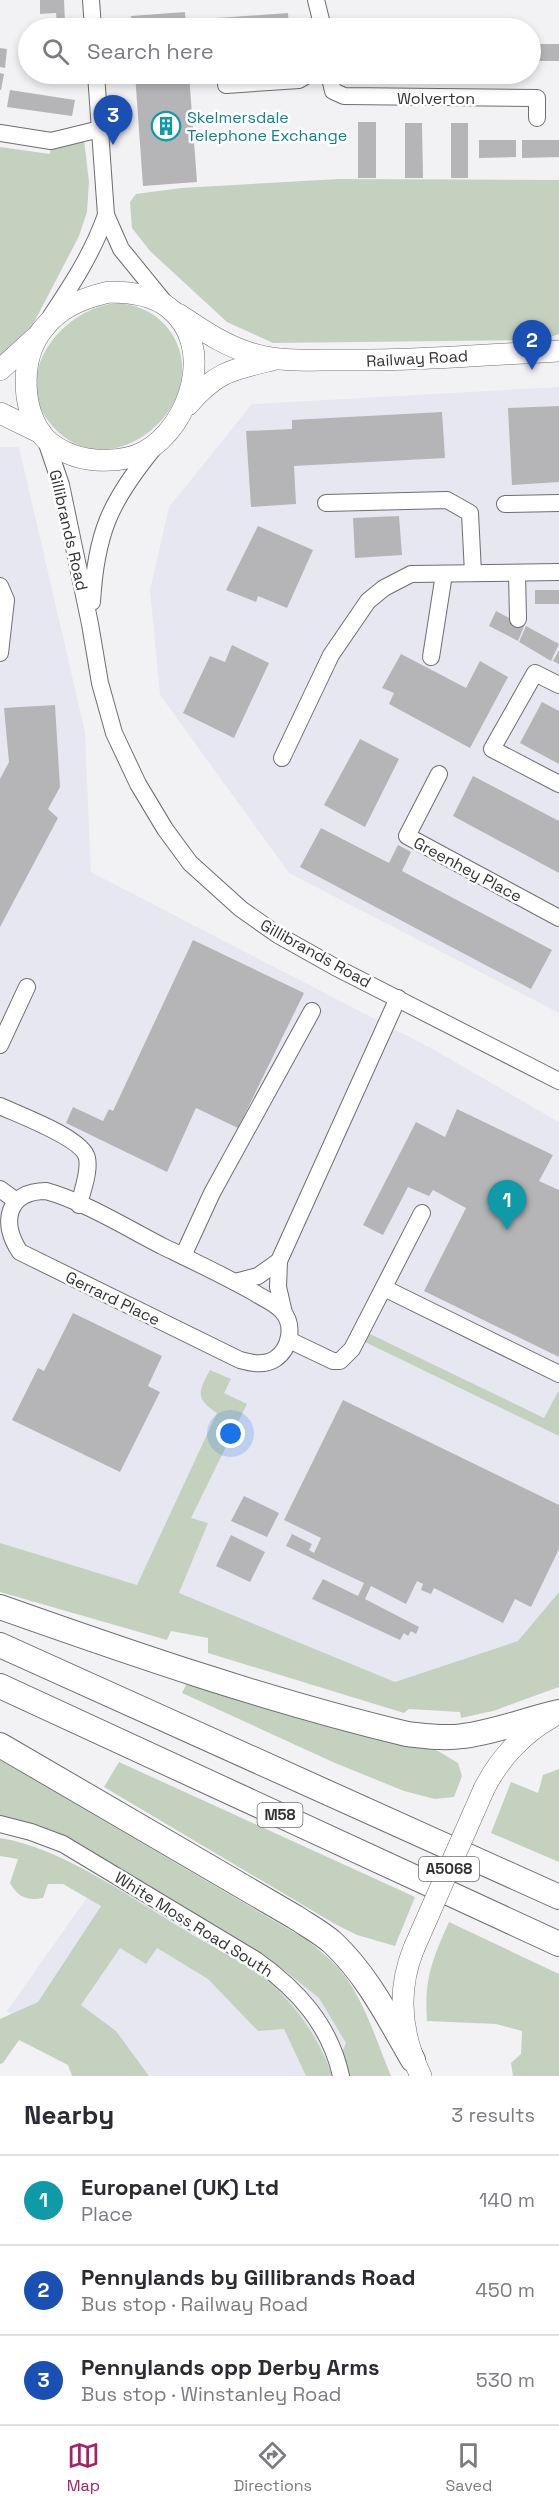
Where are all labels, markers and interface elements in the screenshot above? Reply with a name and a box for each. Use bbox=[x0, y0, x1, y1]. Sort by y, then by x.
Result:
search box bbox=[18, 18, 541, 84]
icon: search bbox=[39, 35, 72, 68]
text: Search here bbox=[87, 37, 214, 65]
street label: Wolverton bbox=[397, 88, 475, 109]
pin: 3 bbox=[94, 96, 132, 145]
place label: Skelmersdale Telephone Exchange bbox=[187, 107, 347, 146]
building icon: Skelmersdale Telephone Exchange bbox=[150, 110, 182, 142]
pin: 2 bbox=[512, 320, 552, 370]
street label: Railway Road bbox=[366, 345, 469, 372]
street label: Gillibrands Road bbox=[44, 468, 93, 593]
street label: Greenhey Place bbox=[410, 832, 526, 907]
street label: Gillibrands Road bbox=[257, 914, 375, 993]
pin: 1 bbox=[488, 1180, 526, 1230]
street label: Gerrard Place bbox=[62, 1266, 164, 1330]
your location bbox=[216, 1419, 245, 1448]
road number: M58 bbox=[258, 1803, 302, 1827]
road number: A5068 bbox=[419, 1857, 479, 1881]
street label: White Moss Road South bbox=[111, 1867, 277, 1982]
text: Nearby bbox=[24, 2098, 114, 2132]
text: 3 results bbox=[451, 2102, 535, 2128]
text: Europanel (UK) Ltd bbox=[81, 2173, 279, 2201]
text: 1 bbox=[39, 2187, 48, 2213]
text: 140 m bbox=[479, 2187, 535, 2213]
text: Place bbox=[81, 2201, 133, 2227]
text: Pennylands by Gillibrands Road bbox=[81, 2263, 415, 2291]
text: 2 bbox=[38, 2277, 49, 2303]
text: 450 m bbox=[475, 2277, 535, 2303]
text: Bus stop · Railway Road bbox=[81, 2291, 308, 2317]
text: Pennylands opp Derby Arms bbox=[81, 2353, 380, 2381]
text: 3 bbox=[37, 2367, 50, 2393]
text: 530 m bbox=[476, 2367, 535, 2393]
text: Bus stop · Winstanley Road bbox=[81, 2381, 342, 2407]
tab: Map bbox=[67, 2439, 100, 2496]
tab: Directions bbox=[234, 2439, 312, 2496]
tab: Saved bbox=[446, 2439, 492, 2496]

